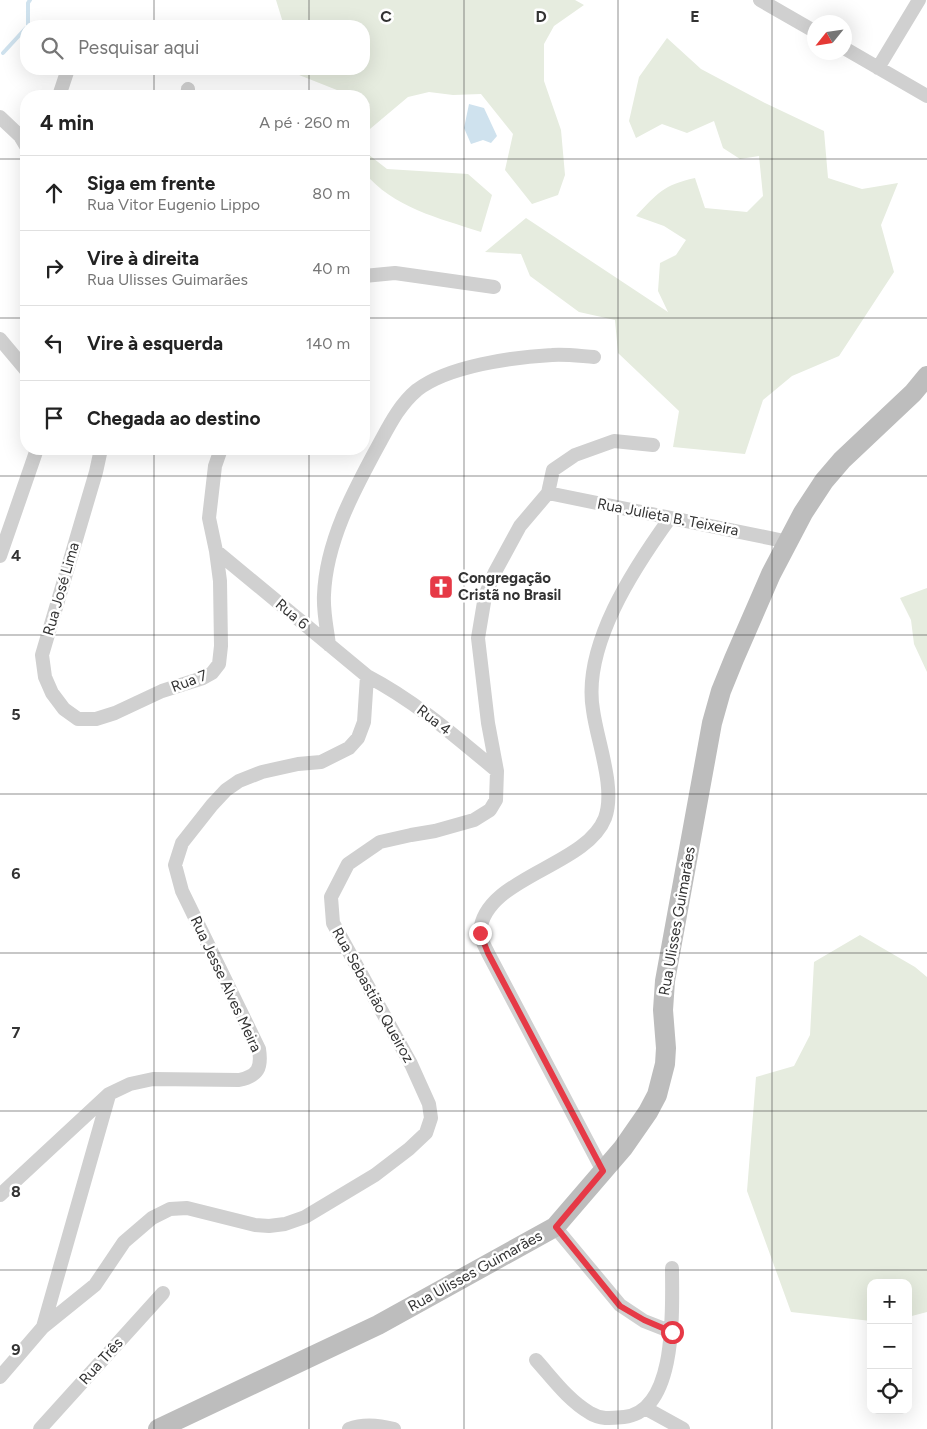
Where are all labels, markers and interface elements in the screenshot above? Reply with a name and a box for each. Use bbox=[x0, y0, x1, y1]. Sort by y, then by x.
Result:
text: C bbox=[380, 7, 392, 26]
text: D bbox=[535, 7, 547, 26]
text: E bbox=[690, 7, 700, 26]
north arrow bbox=[807, 15, 852, 60]
search box bbox=[20, 20, 370, 75]
icon: search bbox=[38, 34, 66, 62]
text: Pesquisar aqui bbox=[78, 36, 199, 59]
text: 4 min bbox=[40, 110, 94, 135]
text: A pé · 260 m bbox=[259, 113, 350, 132]
text: Siga em frente bbox=[87, 172, 215, 195]
icon: ahead bbox=[40, 179, 68, 207]
text: 80 m bbox=[312, 184, 350, 203]
text: Rua Vitor Eugenio Lippo bbox=[87, 195, 260, 214]
text: Vire à direita bbox=[87, 247, 199, 270]
icon: right bbox=[40, 254, 68, 282]
text: 40 m bbox=[312, 259, 350, 278]
text: Rua Ulisses Guimarães bbox=[87, 270, 248, 289]
icon: left bbox=[40, 329, 68, 357]
text: Vire à esquerda bbox=[87, 332, 223, 355]
text: 140 m bbox=[306, 334, 350, 353]
icon: arrive bbox=[40, 404, 68, 432]
text: Chegada ao destino bbox=[87, 407, 260, 430]
street label: Rua Julieta B. Teixeira bbox=[596, 494, 740, 540]
street label: Rua José Lima bbox=[39, 540, 83, 638]
text: 4 bbox=[11, 546, 21, 565]
place label: Congregação Cristã no Brasil bbox=[458, 569, 561, 604]
church icon: Congregação Cristã no Brasil bbox=[428, 574, 454, 600]
street label: Rua 6 bbox=[272, 595, 313, 633]
street label: Rua 7 bbox=[168, 666, 210, 696]
street label: Rua 4 bbox=[413, 701, 455, 739]
text: 5 bbox=[11, 705, 21, 724]
street label: Rua Ulisses Guimarães bbox=[655, 845, 699, 997]
text: 6 bbox=[11, 864, 21, 883]
street label: Rua Jesse Alves Meira bbox=[187, 913, 265, 1055]
route end bbox=[469, 922, 492, 945]
street label: Rua Sebastião Queiroz bbox=[328, 924, 418, 1066]
text: 7 bbox=[12, 1023, 21, 1042]
text: 8 bbox=[11, 1182, 21, 1201]
street label: Rua Ulisses Guimarães bbox=[405, 1227, 545, 1315]
map controls bbox=[867, 1279, 912, 1414]
button: + bbox=[867, 1279, 912, 1324]
route start bbox=[661, 1321, 684, 1344]
button: − bbox=[867, 1324, 912, 1369]
street label: Rua Três bbox=[75, 1334, 127, 1388]
text: 9 bbox=[11, 1340, 21, 1359]
button: locate bbox=[867, 1369, 912, 1414]

